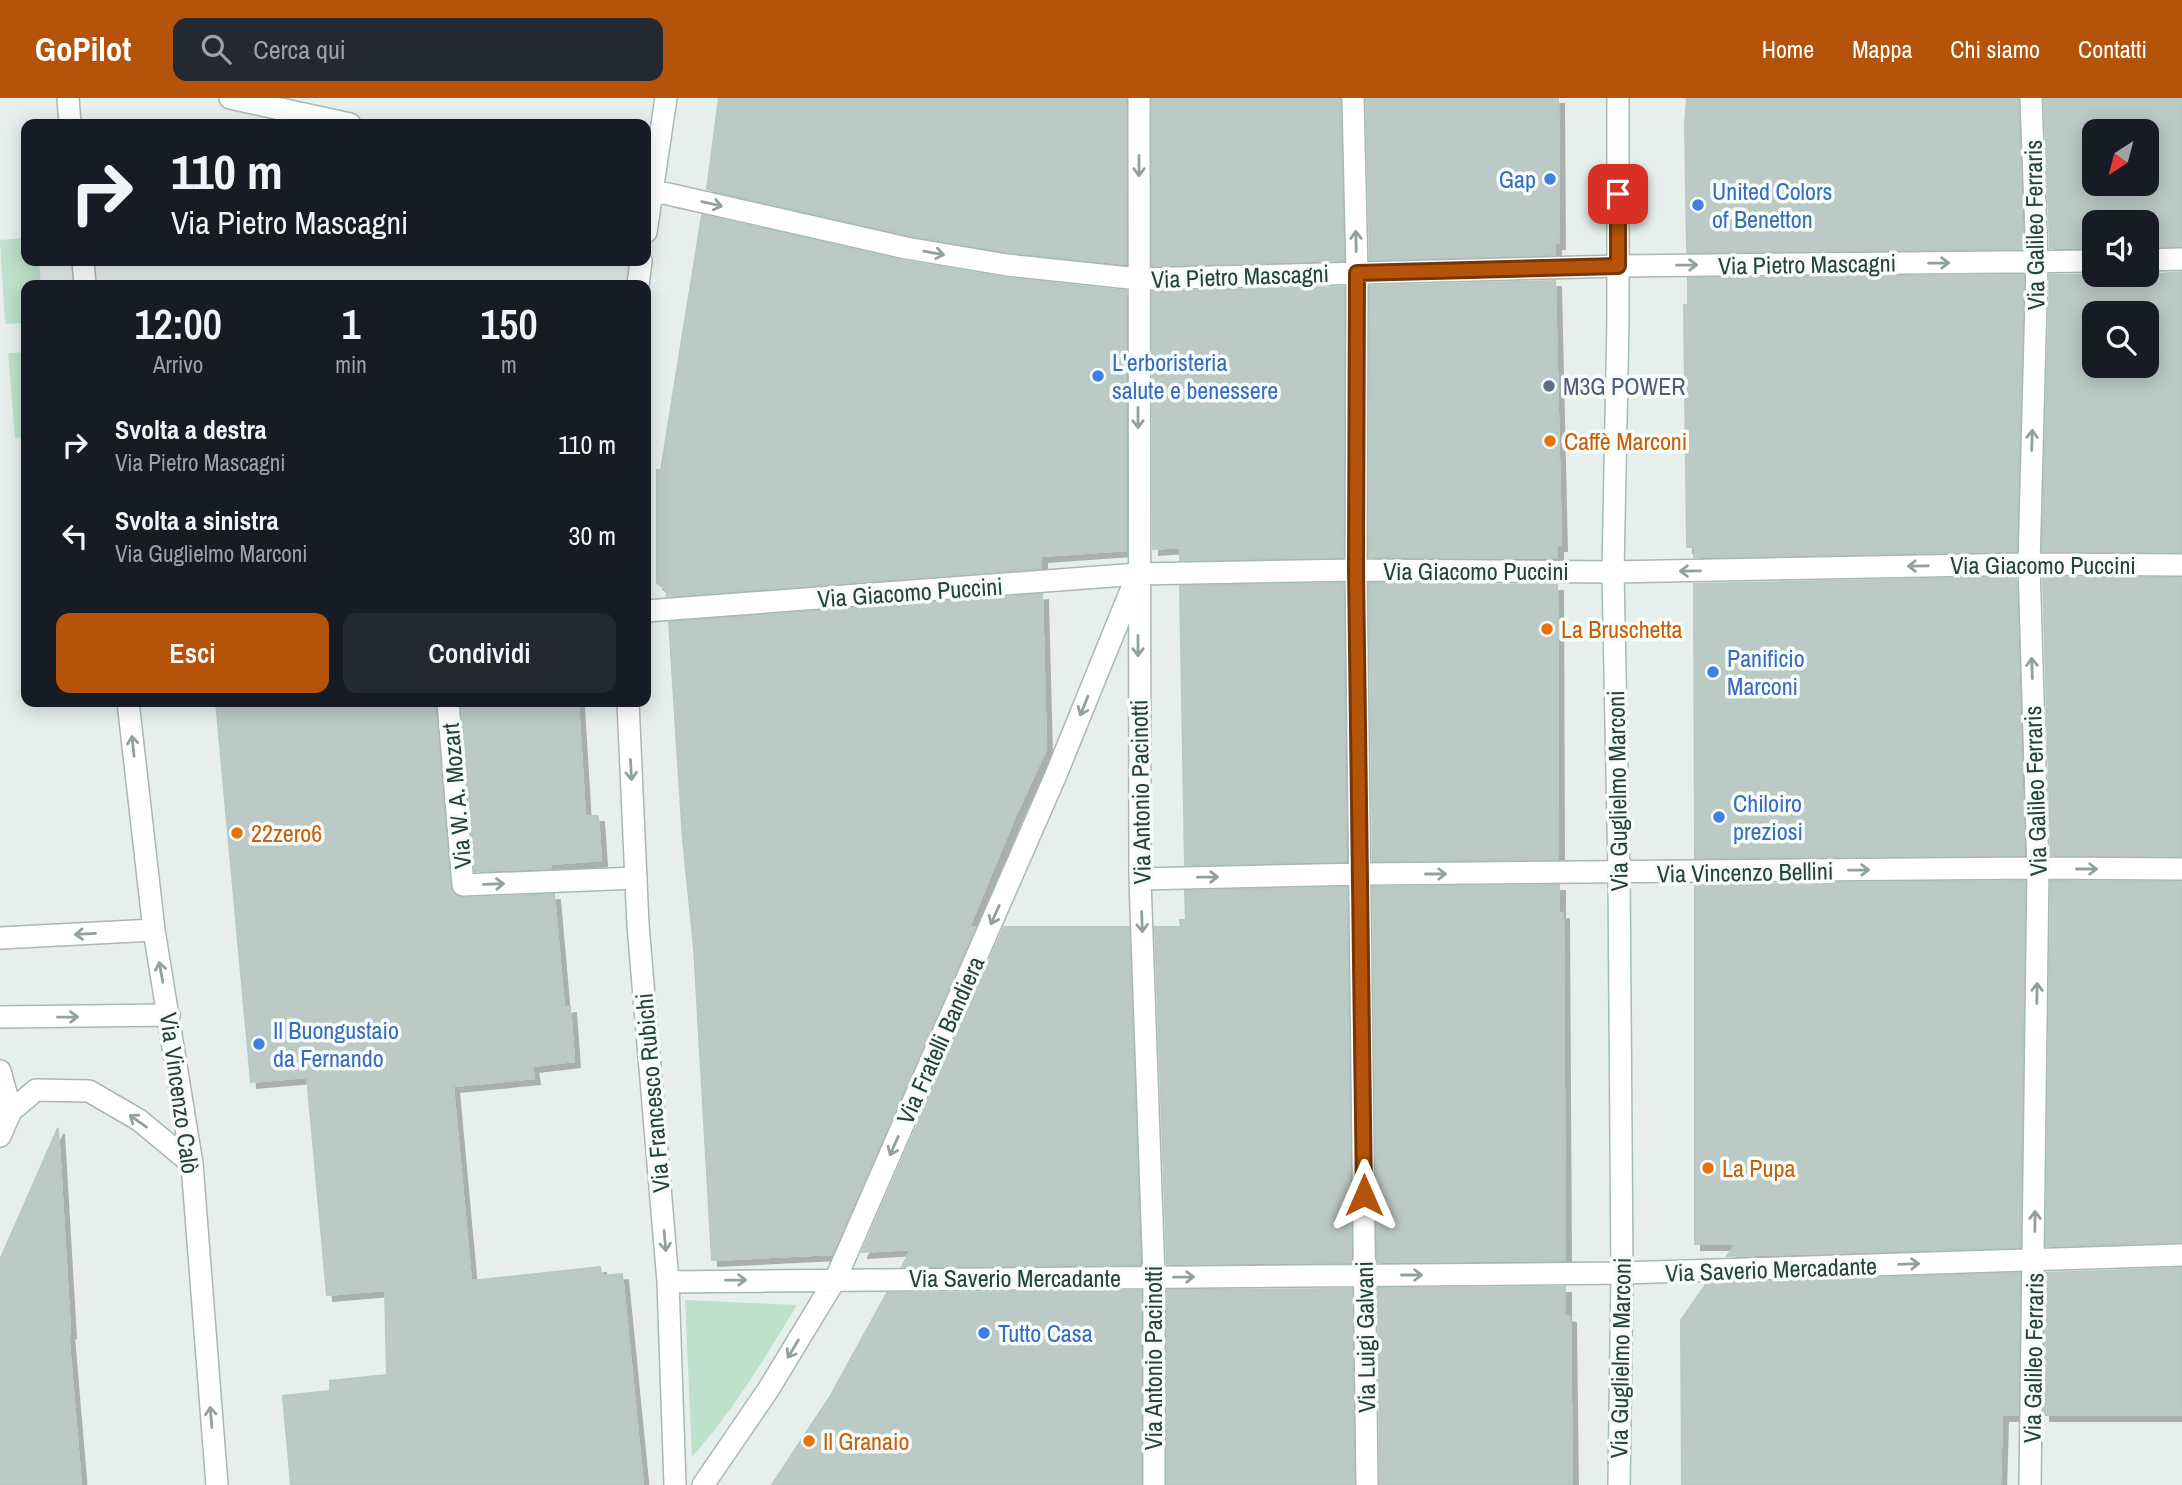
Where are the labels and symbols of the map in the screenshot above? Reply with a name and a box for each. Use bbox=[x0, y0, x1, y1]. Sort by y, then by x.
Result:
north arrow bbox=[2082, 119, 2160, 196]
street label: Via Galileo Ferraris bbox=[2017, 140, 2051, 310]
one-way arrow bbox=[1132, 154, 1146, 177]
place label: Gap bbox=[1499, 163, 1536, 195]
pin bbox=[1588, 164, 1648, 224]
marker: Gap bbox=[1542, 171, 1558, 187]
place label: United Colors of Benetton bbox=[1712, 175, 1832, 235]
marker: United Colors of Benetton bbox=[1690, 197, 1706, 213]
one-way arrow bbox=[700, 198, 723, 211]
one-way arrow bbox=[1349, 230, 1363, 253]
street label: Via Pietro Mascagni bbox=[1718, 246, 1896, 282]
one-way arrow bbox=[923, 247, 945, 260]
one-way arrow bbox=[1927, 256, 1950, 270]
street label: Via Pietro Mascagni bbox=[1151, 257, 1329, 295]
one-way arrow bbox=[1675, 259, 1698, 272]
place label: L'erboristeria salute e benessere bbox=[1112, 346, 1278, 406]
marker: L'erboristeria salute e benessere bbox=[1090, 368, 1106, 384]
place label: M3G POWER bbox=[1563, 370, 1685, 402]
marker: M3G POWER bbox=[1541, 378, 1557, 394]
one-way arrow bbox=[1132, 406, 1145, 429]
place label: Caffè Marconi bbox=[1564, 425, 1687, 457]
one-way arrow bbox=[2025, 429, 2039, 452]
marker: Caffè Marconi bbox=[1542, 433, 1558, 449]
street label: Via Giacomo Puccini bbox=[1950, 549, 2136, 581]
street label: Via Giacomo Puccini bbox=[1383, 555, 1569, 587]
one-way arrow bbox=[1907, 560, 1930, 573]
one-way arrow bbox=[1679, 564, 1702, 577]
street label: Via Giacomo Puccini bbox=[816, 570, 1004, 614]
place label: La Bruschetta bbox=[1561, 613, 1682, 645]
marker: La Bruschetta bbox=[1539, 621, 1555, 637]
one-way arrow bbox=[1132, 634, 1145, 657]
place label: Panificio Marconi bbox=[1727, 642, 1805, 702]
one-way arrow bbox=[2025, 657, 2039, 680]
marker: Panificio Marconi bbox=[1705, 664, 1721, 680]
street label: Via Guglielmo Marconi bbox=[1599, 690, 1635, 892]
one-way arrow bbox=[1077, 694, 1090, 716]
street label: Via Antonio Pacinotti bbox=[1122, 699, 1158, 885]
street label: Via Galileo Ferraris bbox=[2016, 705, 2054, 877]
street label: Via W. A. Mozart bbox=[434, 721, 478, 870]
one-way arrow bbox=[127, 736, 140, 758]
one-way arrow bbox=[625, 758, 638, 781]
place label: Chiloiro preziosi bbox=[1733, 787, 1803, 847]
marker: Chiloiro preziosi bbox=[1711, 809, 1727, 825]
place label: 22zero6 bbox=[251, 817, 322, 849]
marker: 22zero6 bbox=[229, 825, 245, 841]
street label: Via Vincenzo Bellini bbox=[1656, 854, 1834, 890]
one-way arrow bbox=[2075, 862, 2098, 875]
one-way arrow bbox=[1847, 863, 1870, 877]
one-way arrow bbox=[1424, 867, 1447, 881]
one-way arrow bbox=[1196, 870, 1219, 884]
one-way arrow bbox=[482, 878, 505, 891]
one-way arrow bbox=[988, 904, 1001, 925]
one-way arrow bbox=[1135, 910, 1148, 933]
one-way arrow bbox=[74, 927, 97, 940]
street label: Via Fratelli Bandiera bbox=[889, 951, 991, 1129]
one-way arrow bbox=[154, 961, 167, 984]
one-way arrow bbox=[2030, 982, 2044, 1005]
street label: Via Francesco Rubichi bbox=[627, 992, 677, 1194]
one-way arrow bbox=[56, 1010, 79, 1024]
street label: Via Vincenzo Calò bbox=[153, 1010, 207, 1176]
place label: Il Buongustaio da Fernando bbox=[273, 1014, 399, 1074]
marker: Il Buongustaio da Fernando bbox=[251, 1036, 267, 1052]
one-way arrow bbox=[129, 1114, 148, 1128]
one-way arrow bbox=[887, 1135, 900, 1156]
place label: La Pupa bbox=[1722, 1152, 1795, 1184]
position arrow bbox=[1327, 1158, 1401, 1232]
marker: La Pupa bbox=[1700, 1160, 1716, 1176]
one-way arrow bbox=[2028, 1210, 2042, 1233]
one-way arrow bbox=[659, 1229, 672, 1252]
street label: Via Saverio Mercadante bbox=[1665, 1249, 1877, 1289]
street label: Via Guglielmo Marconi bbox=[1602, 1257, 1638, 1459]
one-way arrow bbox=[1897, 1258, 1920, 1271]
street label: Via Luigi Galvani bbox=[1348, 1261, 1382, 1413]
street label: Via Saverio Mercadante bbox=[909, 1262, 1121, 1294]
street label: Via Antonio Pacinotti bbox=[1137, 1266, 1169, 1450]
one-way arrow bbox=[1400, 1268, 1423, 1282]
one-way arrow bbox=[1172, 1271, 1195, 1284]
street label: Via Galileo Ferraris bbox=[2016, 1273, 2050, 1443]
one-way arrow bbox=[725, 1274, 748, 1287]
place label: Tutto Casa bbox=[998, 1317, 1093, 1349]
marker: Tutto Casa bbox=[976, 1325, 992, 1341]
one-way arrow bbox=[786, 1339, 800, 1359]
one-way arrow bbox=[205, 1406, 218, 1429]
place label: Il Granaio bbox=[823, 1425, 909, 1457]
marker: Il Granaio bbox=[801, 1433, 817, 1449]

